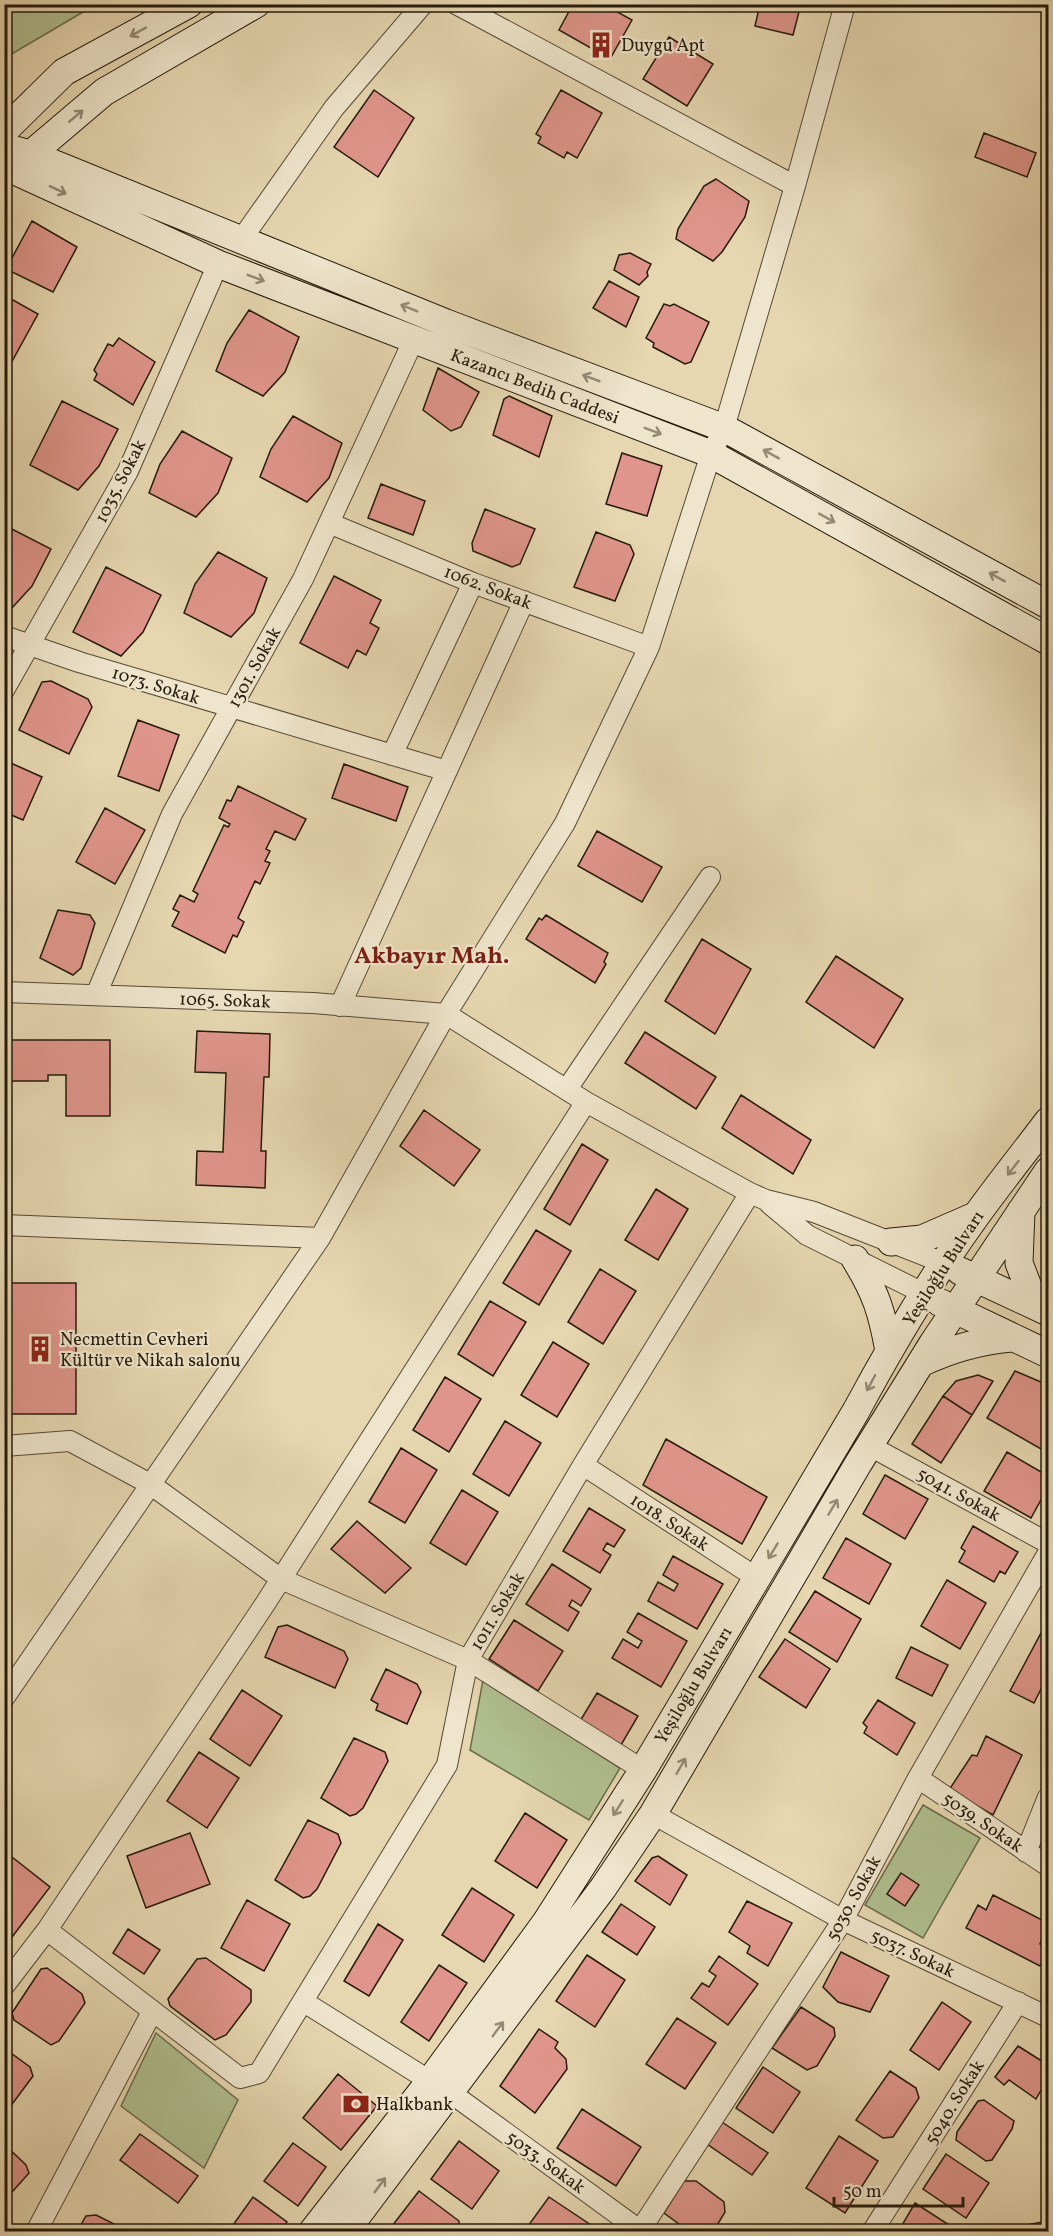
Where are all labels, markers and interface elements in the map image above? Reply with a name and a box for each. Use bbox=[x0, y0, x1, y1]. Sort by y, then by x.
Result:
one-way arrow bbox=[130, 26, 147, 38]
building icon: Duygu Apt bbox=[586, 30, 616, 60]
place label: Duygu Apt bbox=[621, 34, 705, 59]
one-way arrow bbox=[67, 109, 83, 122]
one-way arrow bbox=[49, 185, 67, 197]
one-way arrow bbox=[246, 273, 264, 284]
one-way arrow bbox=[401, 302, 419, 313]
street label: Kazancı Bedih Caddesi bbox=[446, 344, 623, 431]
one-way arrow bbox=[582, 372, 601, 383]
one-way arrow bbox=[643, 426, 662, 437]
street label: 1035. Sokak bbox=[90, 435, 153, 528]
one-way arrow bbox=[762, 448, 780, 459]
one-way arrow bbox=[818, 513, 836, 524]
street label: 1062. Sokak bbox=[440, 560, 535, 617]
one-way arrow bbox=[989, 571, 1006, 583]
street label: 1301. Sokak bbox=[223, 622, 288, 713]
street label: 1073. Sokak bbox=[108, 661, 203, 712]
district label: Akbayır Mah. bbox=[354, 940, 510, 974]
street label: 1065. Sokak bbox=[179, 987, 271, 1016]
one-way arrow bbox=[1006, 1159, 1019, 1175]
street label: Yeşiloğlu Bulvarı bbox=[898, 1206, 991, 1331]
place label: Necmettin Cevheri Kültür ve Nikah salonu bbox=[60, 1328, 241, 1374]
building icon: Necmettin Cevheri Kültür ve Nikah salonu bbox=[25, 1334, 55, 1364]
one-way arrow bbox=[865, 1374, 877, 1391]
street label: 5041. Sokak bbox=[912, 1462, 1005, 1529]
street label: 1018. Sokak bbox=[625, 1488, 714, 1558]
one-way arrow bbox=[827, 1499, 839, 1516]
one-way arrow bbox=[767, 1542, 779, 1559]
street label: 1011. Sokak bbox=[465, 1568, 532, 1656]
street label: Yeşiloğlu Bulvarı bbox=[649, 1622, 739, 1749]
one-way arrow bbox=[675, 1758, 687, 1775]
street label: 5039. Sokak bbox=[937, 1787, 1028, 1860]
one-way arrow bbox=[612, 1800, 625, 1817]
street label: 5030. Sokak bbox=[821, 1851, 888, 1946]
street label: 5037. Sokak bbox=[866, 1924, 959, 1985]
one-way arrow bbox=[492, 2022, 504, 2038]
street label: 5040. Sokak bbox=[919, 2055, 991, 2150]
bank icon: Halkbank bbox=[341, 2089, 371, 2119]
place label: Halkbank bbox=[376, 2093, 453, 2118]
street label: 5033. Sokak bbox=[500, 2126, 590, 2201]
scale bar bbox=[834, 2170, 963, 2208]
one-way arrow bbox=[374, 2177, 387, 2193]
text: 50 m bbox=[843, 2180, 882, 2205]

